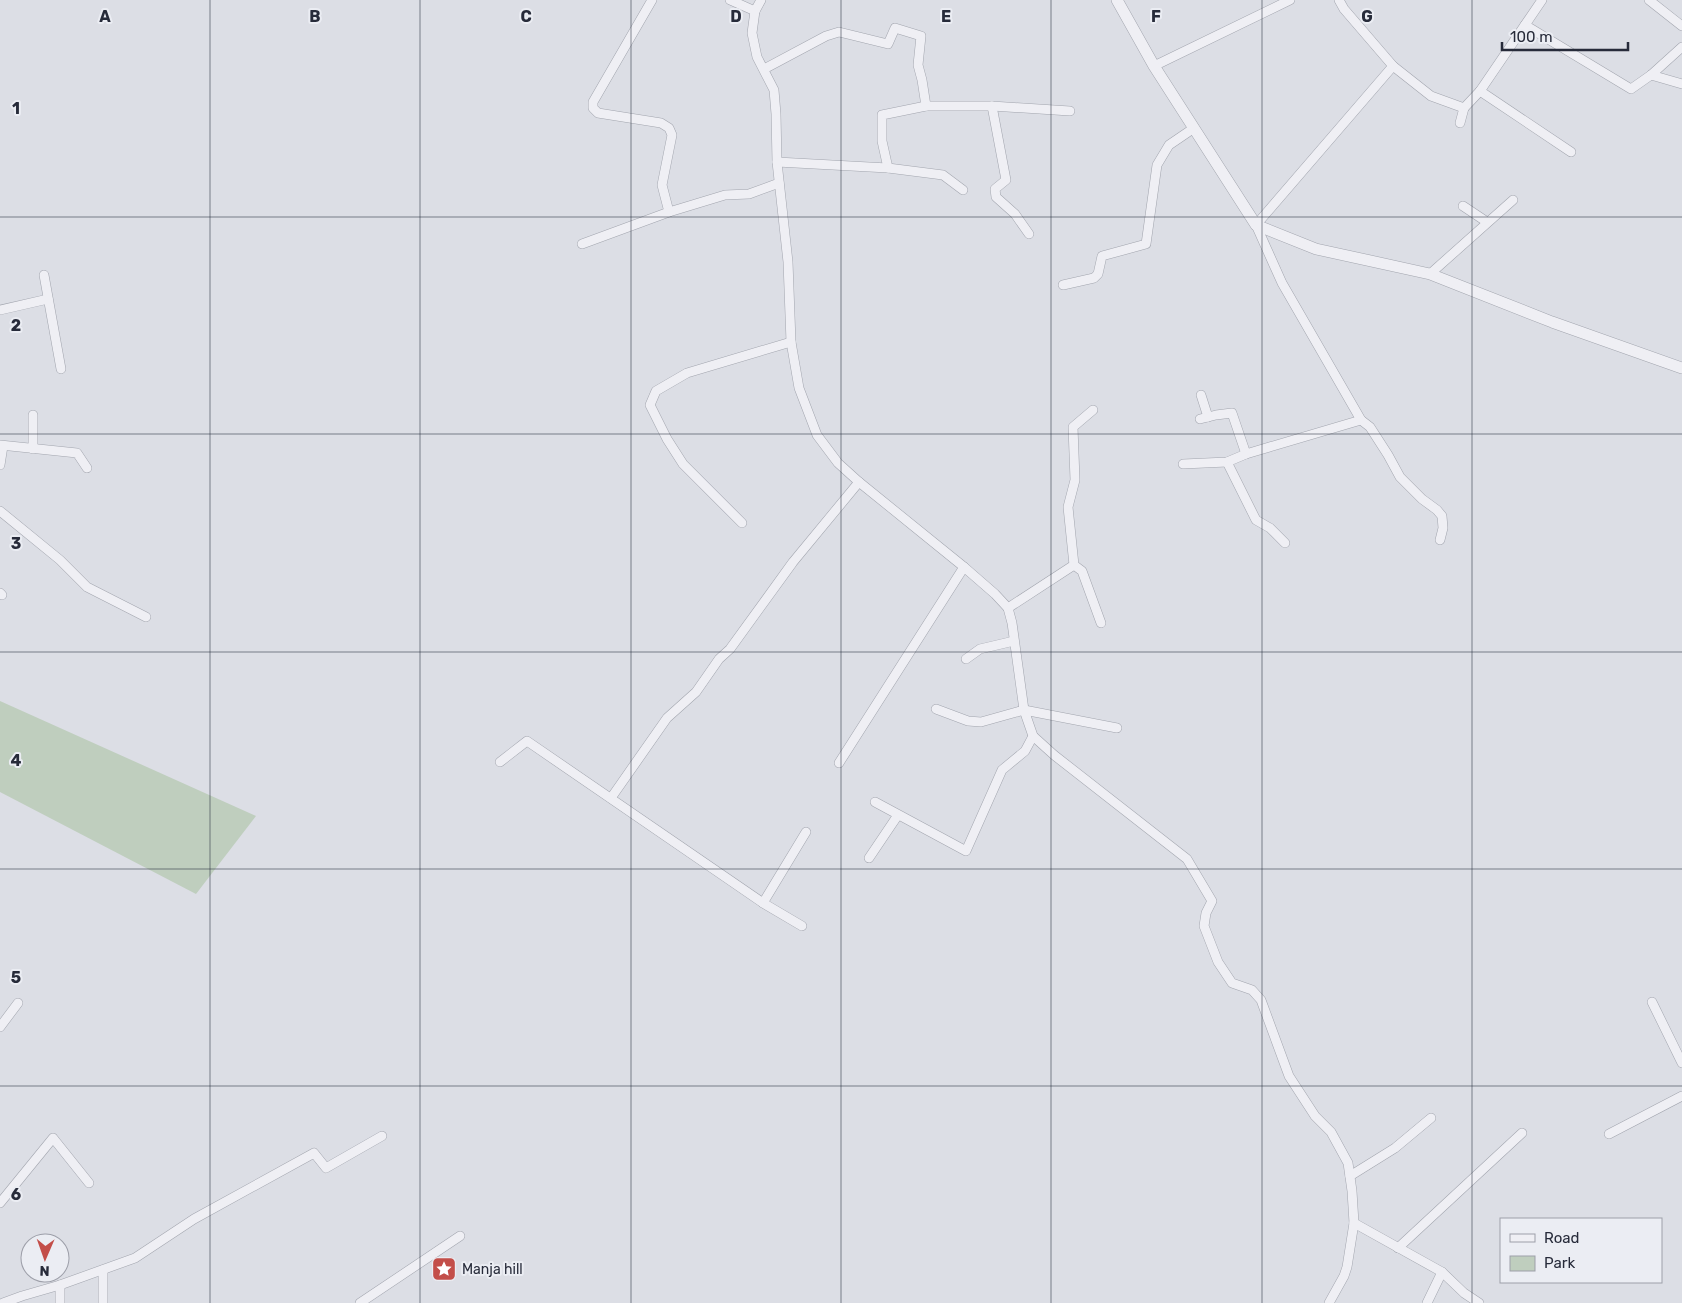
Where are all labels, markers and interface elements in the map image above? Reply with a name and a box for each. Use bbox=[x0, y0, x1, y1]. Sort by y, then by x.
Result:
text: A bbox=[99, 7, 111, 26]
text: B bbox=[309, 7, 321, 26]
text: C bbox=[520, 7, 532, 26]
text: D bbox=[730, 7, 742, 26]
text: E bbox=[941, 7, 951, 26]
text: F bbox=[1151, 7, 1161, 26]
text: G bbox=[1361, 7, 1373, 26]
scale bar bbox=[1502, 20, 1628, 52]
text: 100 m bbox=[1510, 28, 1552, 46]
text: 1 bbox=[12, 99, 20, 118]
text: 2 bbox=[11, 316, 21, 335]
text: 3 bbox=[11, 534, 21, 553]
text: 4 bbox=[11, 751, 22, 770]
text: 5 bbox=[11, 968, 21, 987]
text: 6 bbox=[11, 1185, 21, 1204]
legend bbox=[1500, 1218, 1662, 1283]
text: Road bbox=[1544, 1229, 1580, 1247]
north arrow bbox=[20, 1233, 70, 1283]
text: Park bbox=[1544, 1254, 1575, 1272]
place icon: Manja hill bbox=[431, 1256, 457, 1282]
place label: Manja hill bbox=[462, 1261, 523, 1278]
text: N bbox=[39, 1262, 50, 1279]

